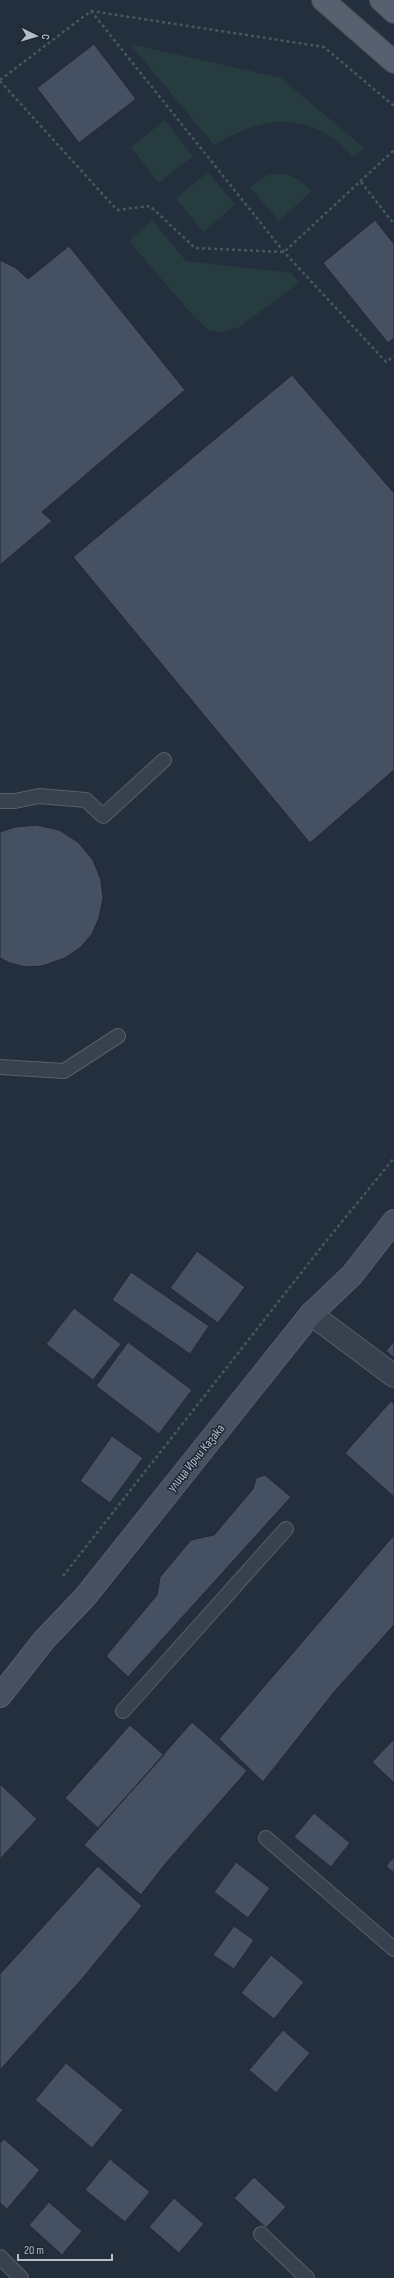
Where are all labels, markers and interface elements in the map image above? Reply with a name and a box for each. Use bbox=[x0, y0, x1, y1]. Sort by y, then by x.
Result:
north arrow bbox=[16, 16, 56, 56]
text: С bbox=[39, 33, 52, 41]
street label: улица Ирчи Казака bbox=[164, 1421, 228, 1495]
scale bar bbox=[18, 2236, 112, 2262]
text: 20 m bbox=[24, 2243, 44, 2258]

